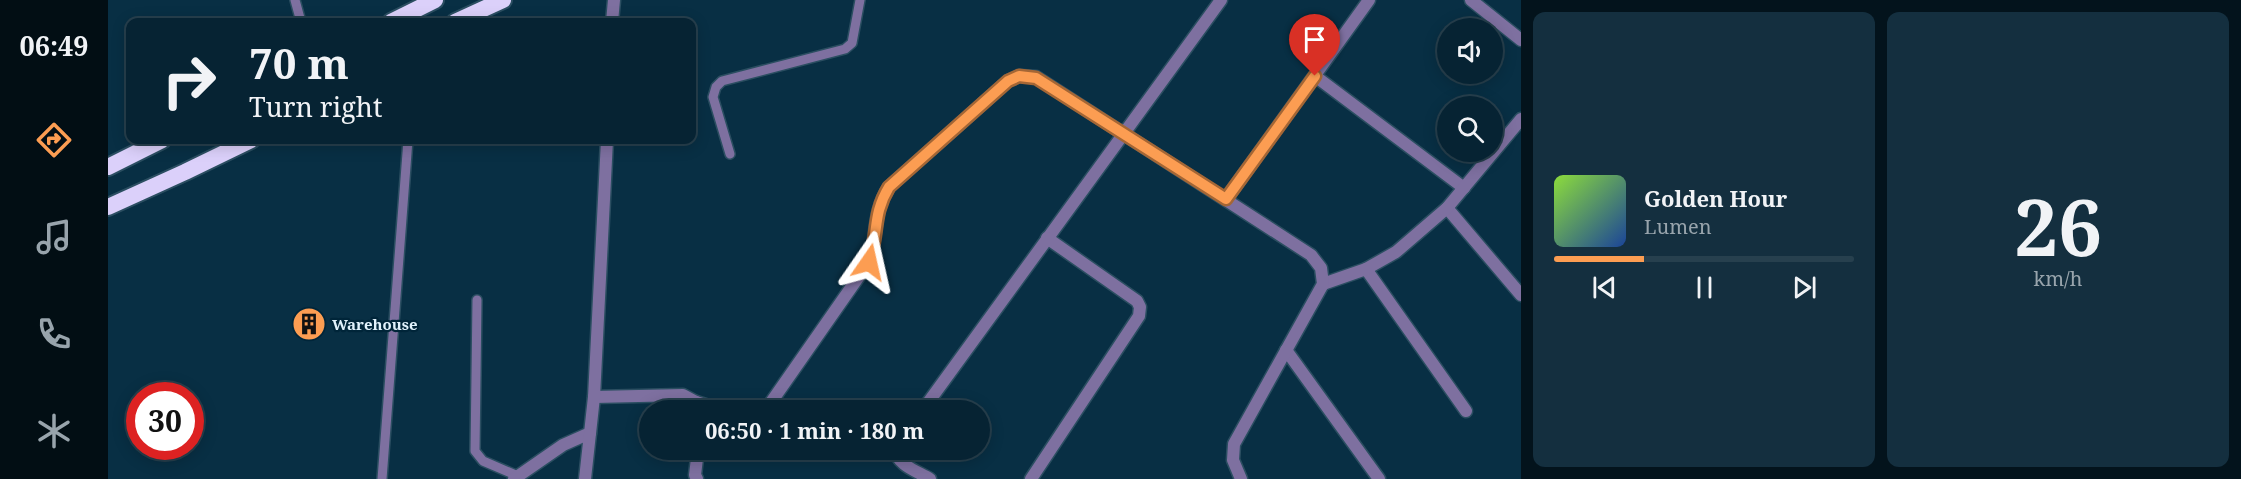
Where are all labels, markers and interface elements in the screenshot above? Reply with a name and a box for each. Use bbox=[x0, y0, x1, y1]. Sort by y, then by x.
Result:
pin bbox=[1289, 14, 1340, 76]
map controls bbox=[1437, 18, 1503, 162]
button: sound bbox=[1437, 18, 1503, 84]
icon: arrive bbox=[1298, 23, 1331, 56]
text: 06:49 bbox=[19, 27, 89, 64]
text: 70 m bbox=[249, 34, 349, 91]
icon: right bbox=[150, 42, 228, 120]
text: Turn right bbox=[249, 88, 382, 125]
button: search bbox=[1437, 96, 1503, 162]
icon: directions bbox=[33, 119, 75, 161]
text: 26 bbox=[2014, 173, 2102, 279]
text: Golden Hour bbox=[1644, 183, 1787, 213]
text: Lumen bbox=[1644, 213, 1712, 240]
icon: music bbox=[33, 216, 75, 258]
position arrow bbox=[837, 230, 901, 294]
text: km/h bbox=[2033, 265, 2083, 292]
icon: previous bbox=[1588, 271, 1621, 304]
icon: pause bbox=[1688, 271, 1721, 304]
icon: next bbox=[1788, 271, 1821, 304]
building icon: Warehouse bbox=[291, 306, 327, 342]
icon: phone bbox=[33, 313, 75, 355]
place label: Warehouse bbox=[332, 314, 417, 334]
speed limit sign: 30 bbox=[126, 382, 204, 460]
icon: climate bbox=[33, 410, 75, 452]
text: 06:50 · 1 min · 180 m bbox=[705, 415, 924, 445]

